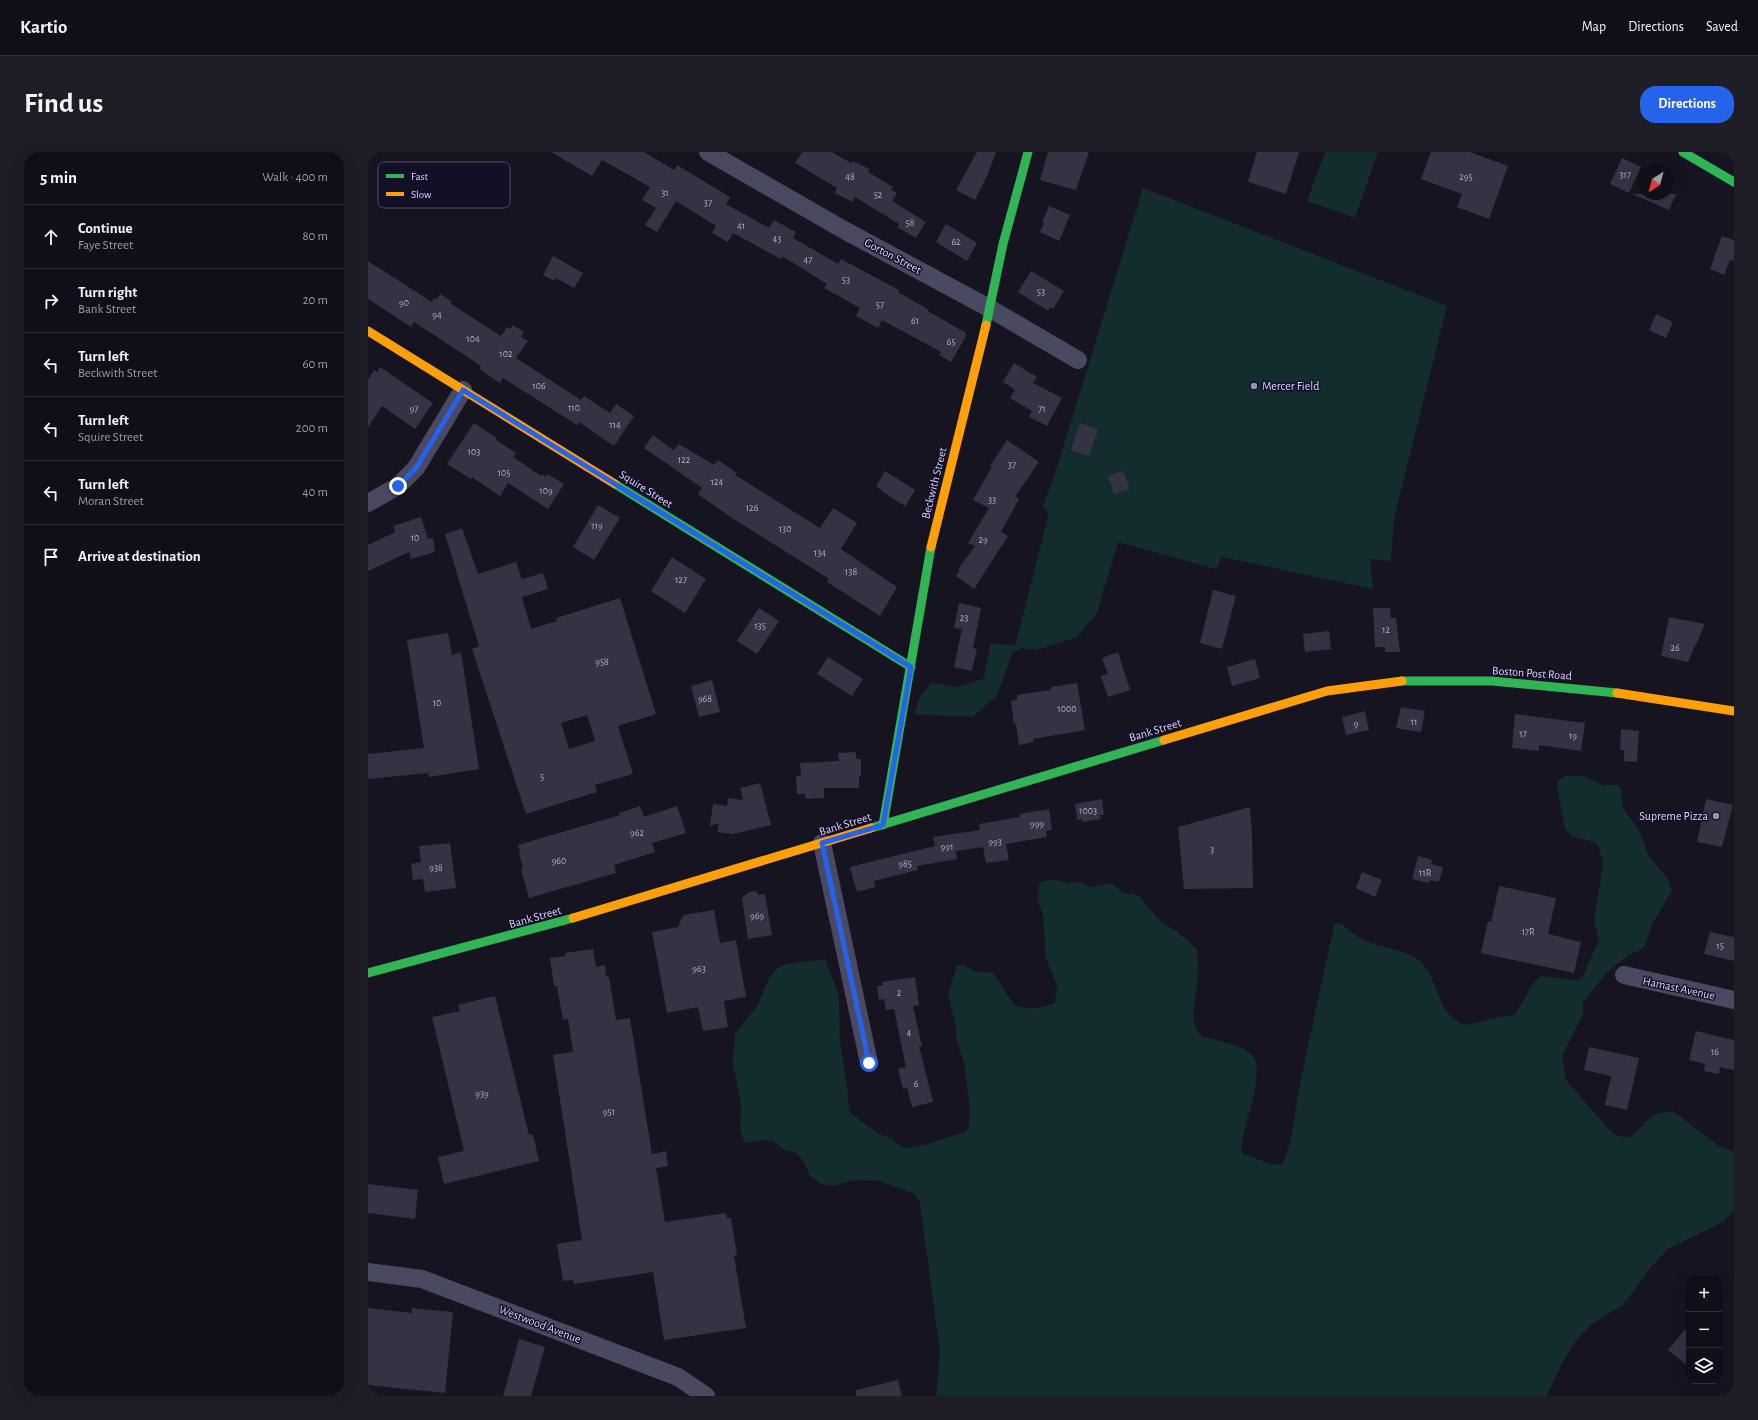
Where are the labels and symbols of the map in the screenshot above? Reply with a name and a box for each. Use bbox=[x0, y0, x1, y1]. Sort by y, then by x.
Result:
legend bbox=[378, 162, 510, 208]
north arrow bbox=[1638, 164, 1674, 200]
house number: 317 bbox=[1619, 170, 1631, 180]
text: Fast bbox=[411, 171, 429, 182]
house number: 48 bbox=[845, 172, 855, 182]
house number: 295 bbox=[1459, 172, 1473, 182]
house number: 31 bbox=[661, 188, 669, 198]
text: Slow bbox=[411, 189, 432, 200]
house number: 52 bbox=[874, 190, 883, 200]
house number: 37 bbox=[704, 198, 712, 208]
house number: 58 bbox=[906, 218, 915, 228]
house number: 41 bbox=[737, 221, 745, 231]
house number: 43 bbox=[773, 234, 781, 244]
street label: Gorton Street bbox=[863, 236, 924, 276]
house number: 62 bbox=[951, 237, 961, 247]
house number: 47 bbox=[804, 255, 812, 265]
house number: 53 bbox=[842, 275, 850, 285]
house number: 53 bbox=[1037, 287, 1045, 297]
house number: 90 bbox=[399, 298, 409, 308]
house number: 57 bbox=[876, 300, 884, 310]
house number: 94 bbox=[432, 310, 442, 320]
house number: 61 bbox=[911, 316, 919, 326]
house number: 104 bbox=[466, 334, 480, 344]
house number: 65 bbox=[947, 337, 955, 347]
house number: 102 bbox=[499, 349, 513, 359]
place label: Mercer Field bbox=[1262, 380, 1319, 392]
house number: 106 bbox=[532, 381, 546, 391]
marker: Mercer Field bbox=[1249, 381, 1259, 391]
house number: 110 bbox=[568, 403, 580, 413]
house number: 97 bbox=[410, 404, 418, 414]
house number: 71 bbox=[1038, 404, 1046, 414]
house number: 114 bbox=[609, 420, 621, 430]
street label: Beckwith Street bbox=[919, 446, 949, 520]
house number: 103 bbox=[468, 447, 480, 457]
house number: 122 bbox=[678, 455, 691, 465]
house number: 37 bbox=[1008, 460, 1016, 470]
house number: 105 bbox=[498, 468, 510, 478]
street label: Squire Street bbox=[617, 468, 675, 510]
route end bbox=[389, 477, 407, 495]
house number: 124 bbox=[711, 477, 724, 487]
house number: 109 bbox=[539, 486, 553, 496]
house number: 33 bbox=[988, 495, 996, 505]
house number: 126 bbox=[746, 503, 759, 513]
house number: 119 bbox=[591, 521, 603, 531]
house number: 130 bbox=[779, 524, 791, 534]
house number: 10 bbox=[411, 533, 419, 543]
house number: 29 bbox=[978, 535, 988, 545]
house number: 134 bbox=[814, 548, 826, 558]
house number: 138 bbox=[845, 567, 857, 577]
house number: 127 bbox=[675, 575, 687, 585]
house number: 23 bbox=[960, 613, 968, 623]
house number: 135 bbox=[754, 621, 766, 631]
house number: 12 bbox=[1382, 625, 1390, 635]
house number: 26 bbox=[1670, 643, 1680, 653]
house number: 958 bbox=[595, 657, 609, 667]
street label: Boston Post Road bbox=[1492, 664, 1572, 682]
house number: 968 bbox=[698, 694, 712, 704]
house number: 10 bbox=[433, 698, 441, 708]
house number: 1000 bbox=[1057, 704, 1077, 714]
street label: Bank Street bbox=[1128, 716, 1183, 744]
house number: 11 bbox=[1411, 717, 1417, 727]
house number: 9 bbox=[1354, 719, 1359, 729]
house number: 17 bbox=[1519, 729, 1527, 739]
house number: 19 bbox=[1569, 731, 1577, 741]
house number: 5 bbox=[540, 772, 544, 782]
house number: 1003 bbox=[1079, 806, 1097, 816]
street label: Bank Street bbox=[818, 810, 873, 838]
place label: Supreme Pizza bbox=[1639, 810, 1708, 822]
marker: Supreme Pizza bbox=[1711, 811, 1721, 821]
house number: 999 bbox=[1030, 819, 1044, 829]
house number: 962 bbox=[630, 828, 644, 838]
house number: 993 bbox=[988, 837, 1002, 847]
house number: 991 bbox=[941, 842, 953, 852]
house number: 3 bbox=[1210, 845, 1214, 855]
house number: 960 bbox=[552, 856, 566, 866]
house number: 985 bbox=[898, 859, 912, 869]
house number: 938 bbox=[429, 863, 443, 873]
house number: 11R bbox=[1419, 868, 1432, 878]
street label: Bank Street bbox=[508, 904, 563, 930]
house number: 969 bbox=[750, 911, 764, 921]
house number: 17R bbox=[1521, 927, 1535, 937]
house number: 15 bbox=[1716, 941, 1724, 951]
house number: 963 bbox=[692, 964, 706, 974]
street label: Hamast Avenue bbox=[1642, 974, 1716, 1002]
house number: 2 bbox=[897, 988, 902, 998]
house number: 4 bbox=[907, 1028, 912, 1038]
house number: 16 bbox=[1711, 1047, 1719, 1057]
route start bbox=[860, 1054, 878, 1072]
house number: 6 bbox=[914, 1079, 919, 1089]
house number: 939 bbox=[475, 1089, 489, 1099]
house number: 951 bbox=[603, 1107, 615, 1117]
street label: Westwood Avenue bbox=[497, 1303, 583, 1345]

